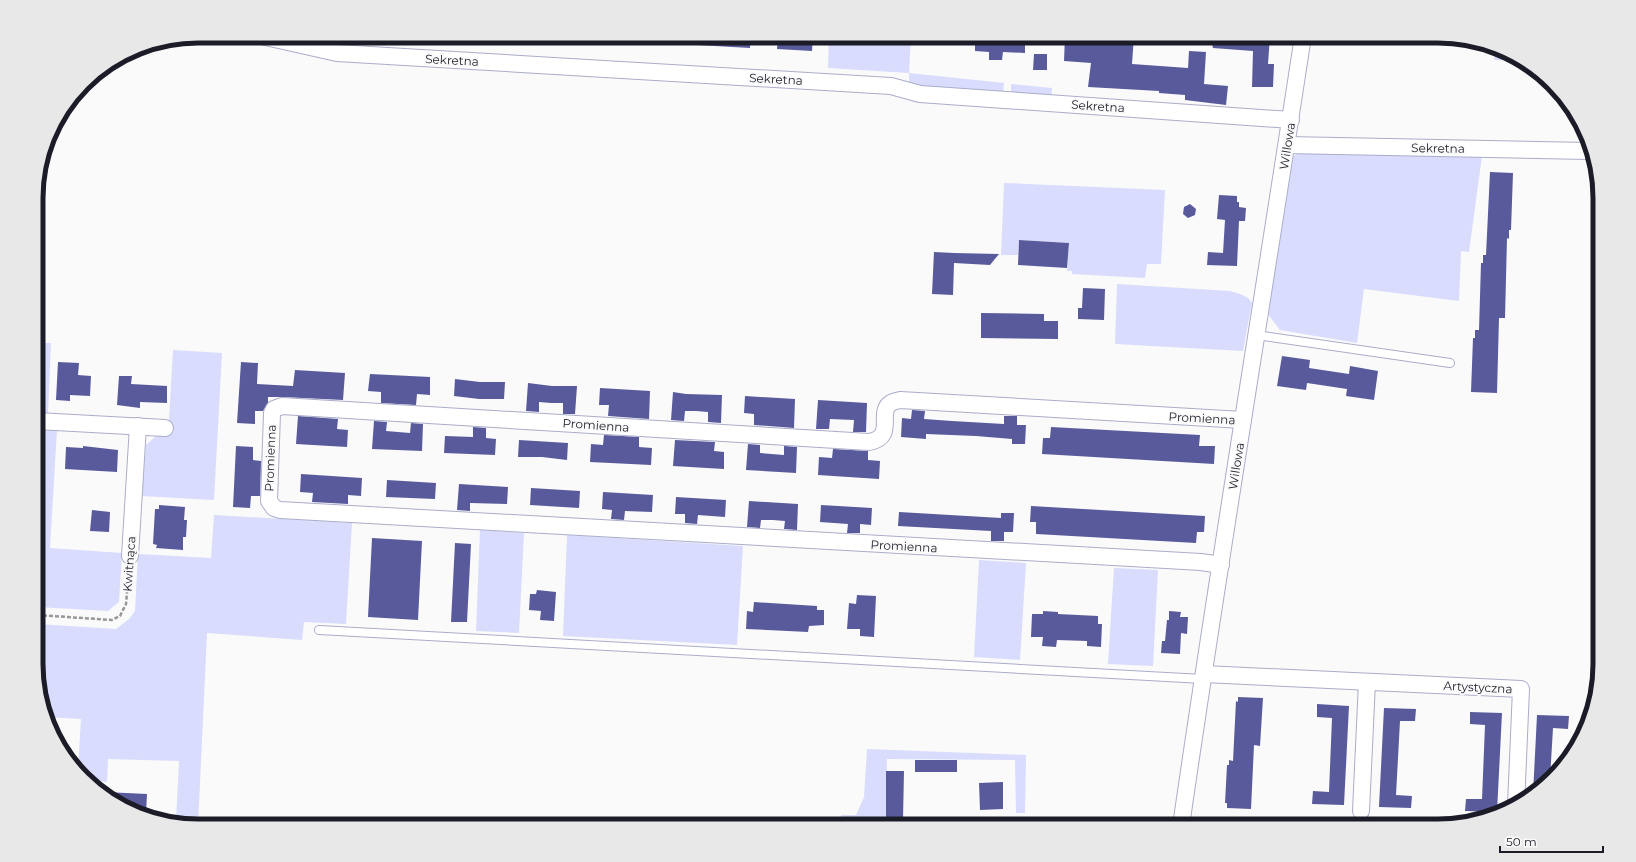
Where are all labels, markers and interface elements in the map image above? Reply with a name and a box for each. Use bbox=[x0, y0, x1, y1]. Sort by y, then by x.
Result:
street label: Sekretna bbox=[425, 51, 479, 69]
street label: Sekretna bbox=[749, 70, 803, 88]
street label: Sekretna bbox=[1071, 97, 1125, 115]
street label: Willowa bbox=[1276, 121, 1298, 171]
street label: Sekretna bbox=[1411, 140, 1465, 156]
street label: Promienna bbox=[1168, 409, 1236, 427]
street label: Promienna bbox=[562, 415, 630, 435]
street label: Promienna bbox=[261, 424, 279, 492]
street label: Willowa bbox=[1225, 441, 1247, 491]
street label: Kwitnąca bbox=[120, 536, 138, 592]
street label: Promienna bbox=[870, 537, 938, 555]
street label: Artystyczna bbox=[1443, 678, 1513, 696]
scale bar bbox=[1500, 828, 1603, 854]
text: 50 m bbox=[1506, 834, 1537, 849]

